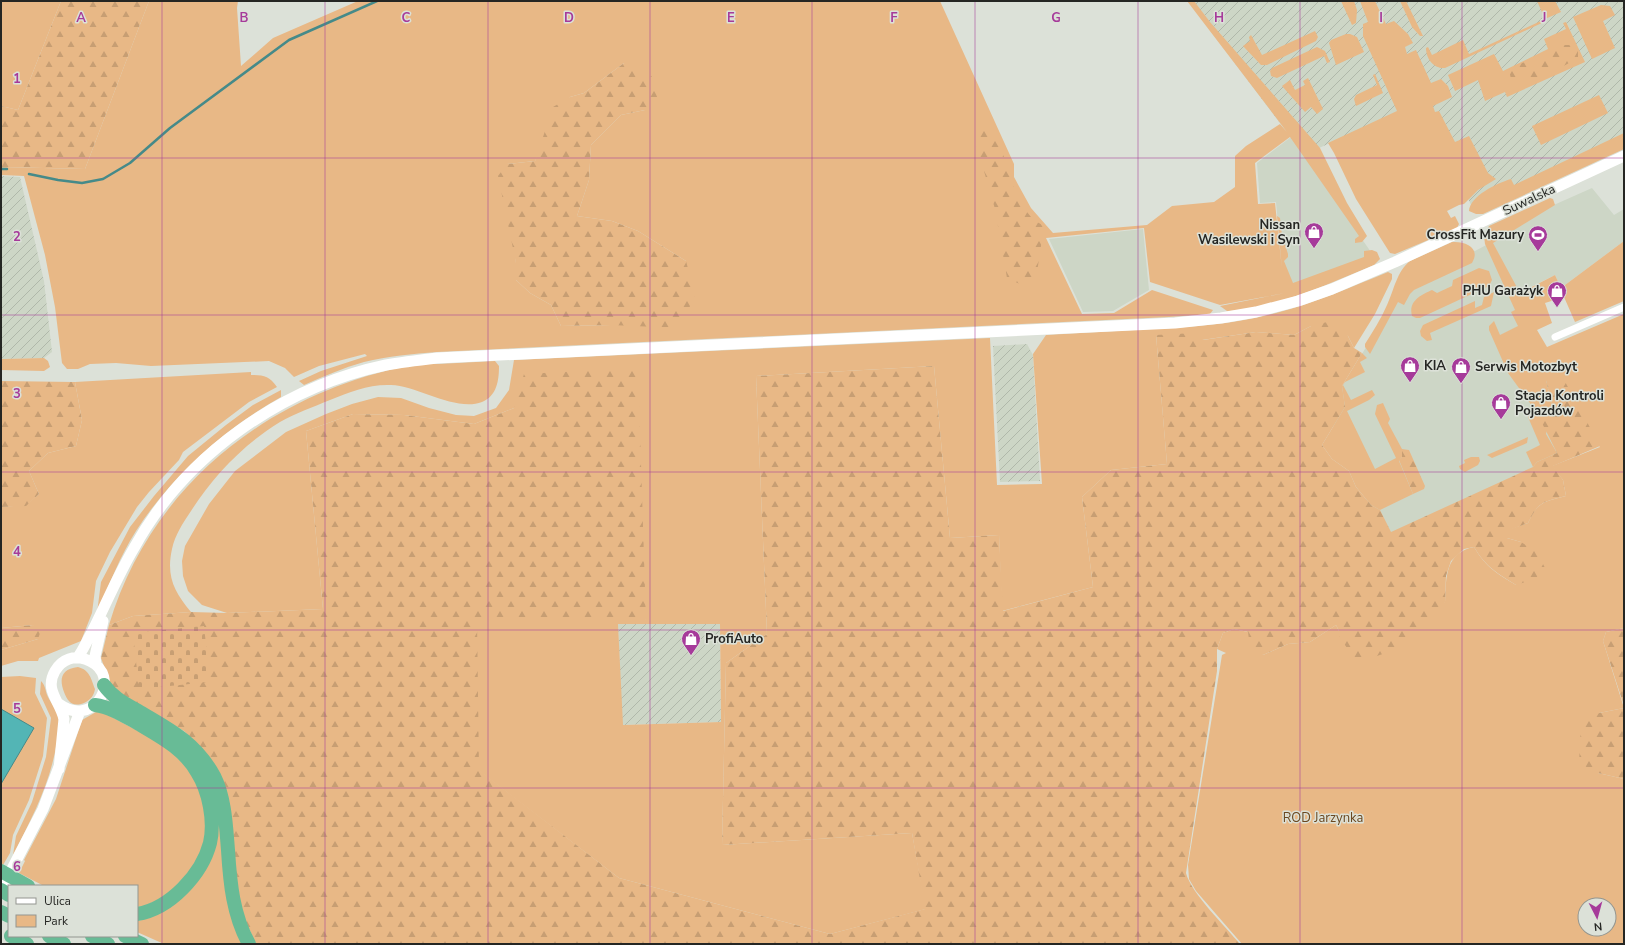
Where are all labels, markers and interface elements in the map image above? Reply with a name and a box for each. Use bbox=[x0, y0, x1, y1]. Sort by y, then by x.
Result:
text: A bbox=[76, 9, 86, 27]
text: B bbox=[240, 9, 249, 27]
text: C bbox=[402, 9, 411, 27]
text: D bbox=[564, 9, 574, 27]
text: E bbox=[727, 9, 735, 27]
text: F bbox=[890, 9, 898, 27]
text: G bbox=[1051, 9, 1061, 27]
text: H bbox=[1214, 9, 1224, 27]
text: I bbox=[1379, 9, 1383, 27]
text: J bbox=[1541, 9, 1546, 27]
text: 1 bbox=[13, 70, 21, 88]
street label: Suwalska bbox=[1500, 180, 1558, 220]
place label: Nissan Wasilewski i Syn bbox=[1198, 216, 1300, 249]
shop icon: Nissan Wasilewski i Syn bbox=[1303, 221, 1325, 249]
sports icon: CrossFit Mazury bbox=[1527, 224, 1549, 252]
place label: CrossFit Mazury bbox=[1426, 226, 1524, 244]
text: 2 bbox=[13, 228, 21, 246]
shop icon: PHU Garażyk bbox=[1546, 280, 1568, 308]
place label: PHU Garażyk bbox=[1463, 282, 1544, 300]
shop icon: KIA bbox=[1399, 355, 1421, 383]
shop icon: Serwis Motozbyt bbox=[1450, 356, 1472, 384]
place label: KIA bbox=[1424, 357, 1446, 375]
place label: Serwis Motozbyt bbox=[1475, 358, 1578, 376]
text: 3 bbox=[13, 385, 21, 403]
place label: Stacja Kontroli Pojazdów bbox=[1515, 387, 1604, 420]
shop icon: Stacja Kontroli Pojazdów bbox=[1490, 392, 1512, 420]
text: 4 bbox=[13, 543, 21, 561]
shop icon: ProfiAuto bbox=[680, 628, 702, 656]
place label: ProfiAuto bbox=[705, 630, 763, 648]
text: 5 bbox=[13, 700, 21, 718]
park label: ROD Jarzynka bbox=[1283, 809, 1363, 827]
text: 6 bbox=[13, 858, 21, 876]
legend bbox=[8, 885, 138, 937]
text: Ulica bbox=[44, 893, 71, 909]
north arrow bbox=[1577, 897, 1617, 937]
text: Park bbox=[44, 913, 69, 929]
text: N bbox=[1593, 919, 1603, 934]

